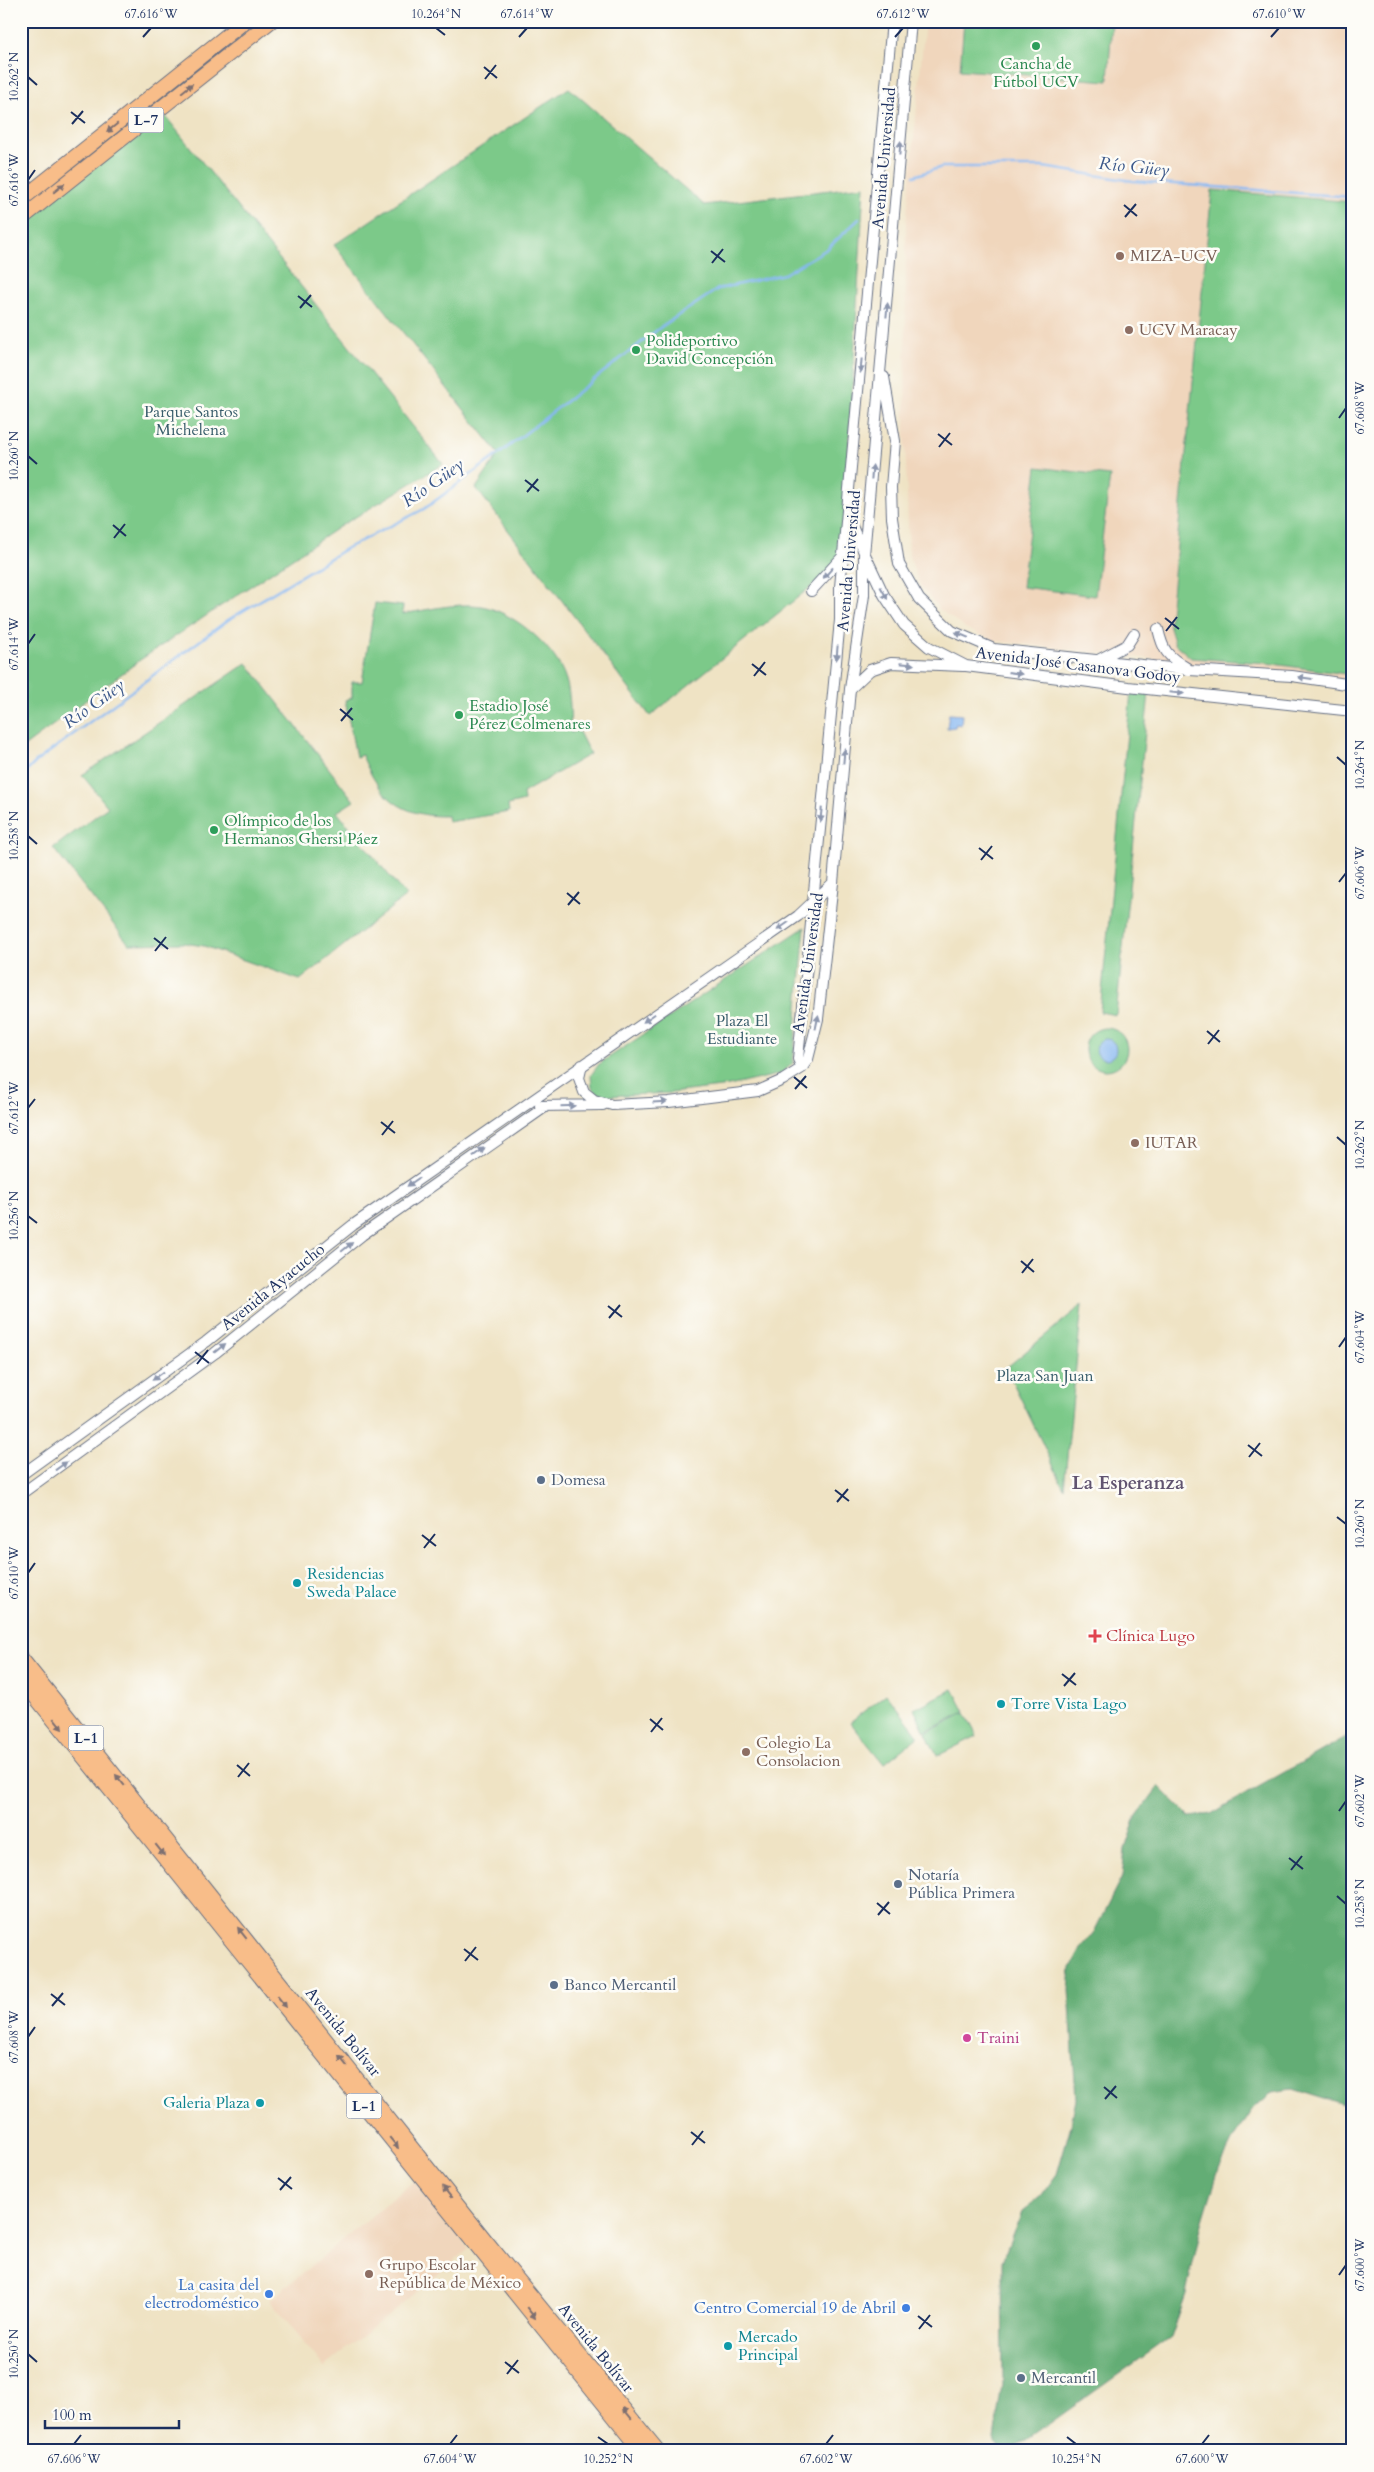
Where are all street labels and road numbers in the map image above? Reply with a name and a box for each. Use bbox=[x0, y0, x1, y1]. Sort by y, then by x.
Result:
street label: Avenida Universidad bbox=[867, 86, 901, 230]
road number: L-7 bbox=[128, 108, 164, 132]
street label: Avenida Universidad bbox=[832, 489, 866, 633]
street label: Avenida José Casanova Godoy bbox=[974, 642, 1182, 689]
street label: Avenida Universidad bbox=[787, 891, 829, 1035]
street label: Avenida Ayacucho bbox=[216, 1238, 330, 1336]
road number: L-1 bbox=[68, 1726, 104, 1750]
street label: Avenida Bolívar bbox=[300, 1983, 386, 2081]
road number: L-1 bbox=[346, 2094, 382, 2118]
street label: Avenida Bolívar bbox=[553, 2299, 639, 2397]

